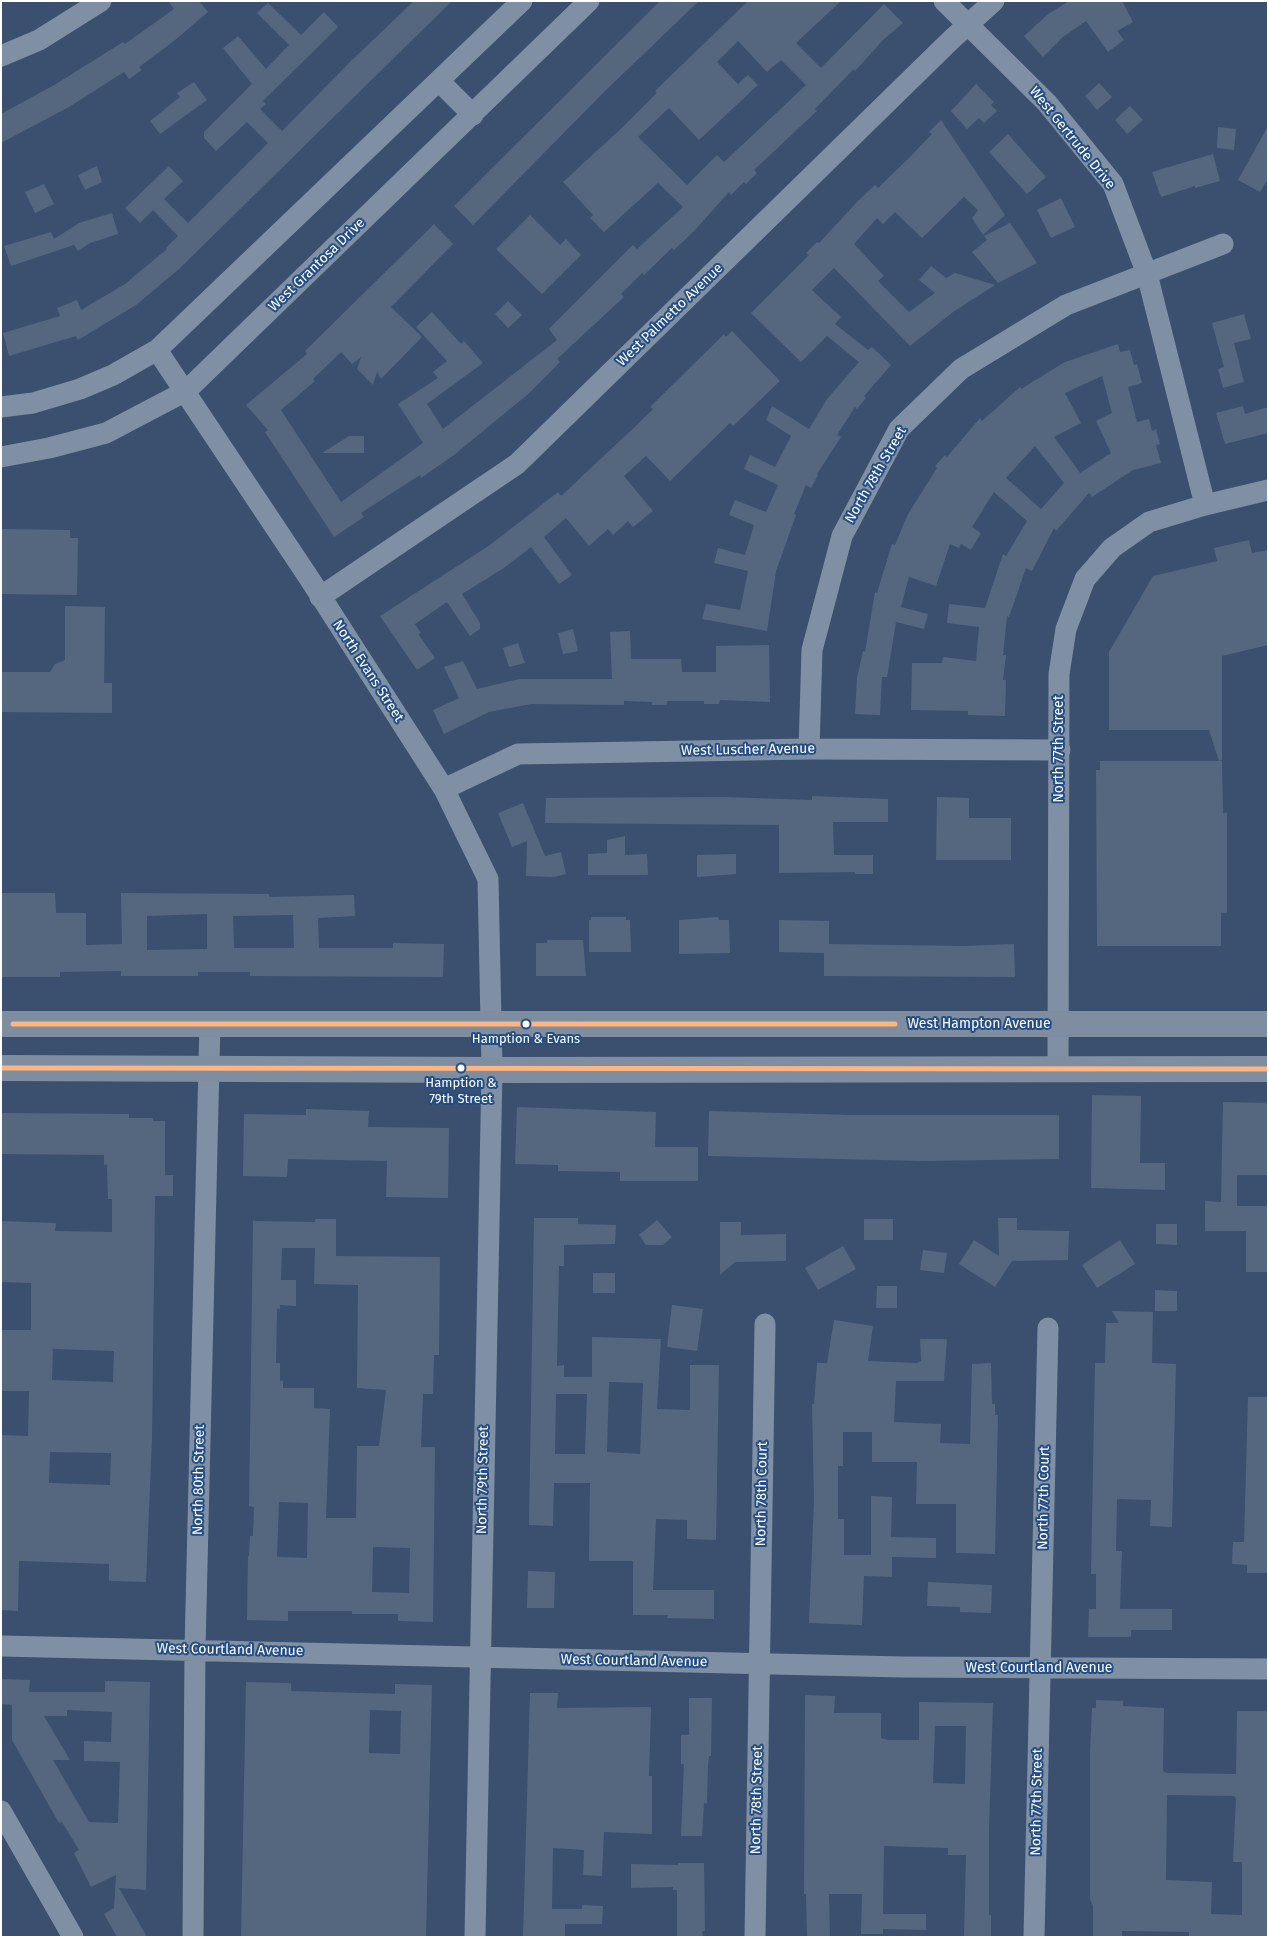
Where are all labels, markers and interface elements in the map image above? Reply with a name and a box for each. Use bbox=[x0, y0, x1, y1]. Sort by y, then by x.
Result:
street label: West Gertrude Drive bbox=[1025, 83, 1119, 193]
street label: West Grantosa Drive bbox=[265, 215, 369, 315]
street label: West Palmetto Avenue bbox=[613, 260, 727, 370]
street label: North 78th Street bbox=[842, 424, 910, 526]
street label: North Evans Street bbox=[329, 617, 407, 725]
street label: North 77th Street bbox=[1051, 695, 1067, 803]
street label: West Luscher Avenue bbox=[681, 740, 815, 760]
street label: West Hampton Avenue bbox=[907, 1016, 1051, 1032]
marker: Hamption & Evans bbox=[521, 1019, 531, 1029]
place label: Hamption & Evans bbox=[472, 1031, 580, 1047]
marker: Hamption & 79th Street bbox=[456, 1063, 466, 1073]
place label: Hamption & 79th Street bbox=[425, 1075, 497, 1106]
street label: North 80th Street bbox=[190, 1425, 208, 1535]
street label: North 79th Street bbox=[474, 1426, 492, 1534]
street label: North 78th Court bbox=[753, 1441, 771, 1547]
street label: North 77th Court bbox=[1035, 1446, 1053, 1550]
street label: West Courtland Avenue bbox=[156, 1640, 304, 1660]
street label: West Courtland Avenue bbox=[560, 1651, 708, 1671]
street label: West Courtland Avenue bbox=[966, 1660, 1112, 1676]
street label: North 78th Street bbox=[748, 1746, 766, 1854]
street label: North 77th Street bbox=[1028, 1748, 1046, 1856]

